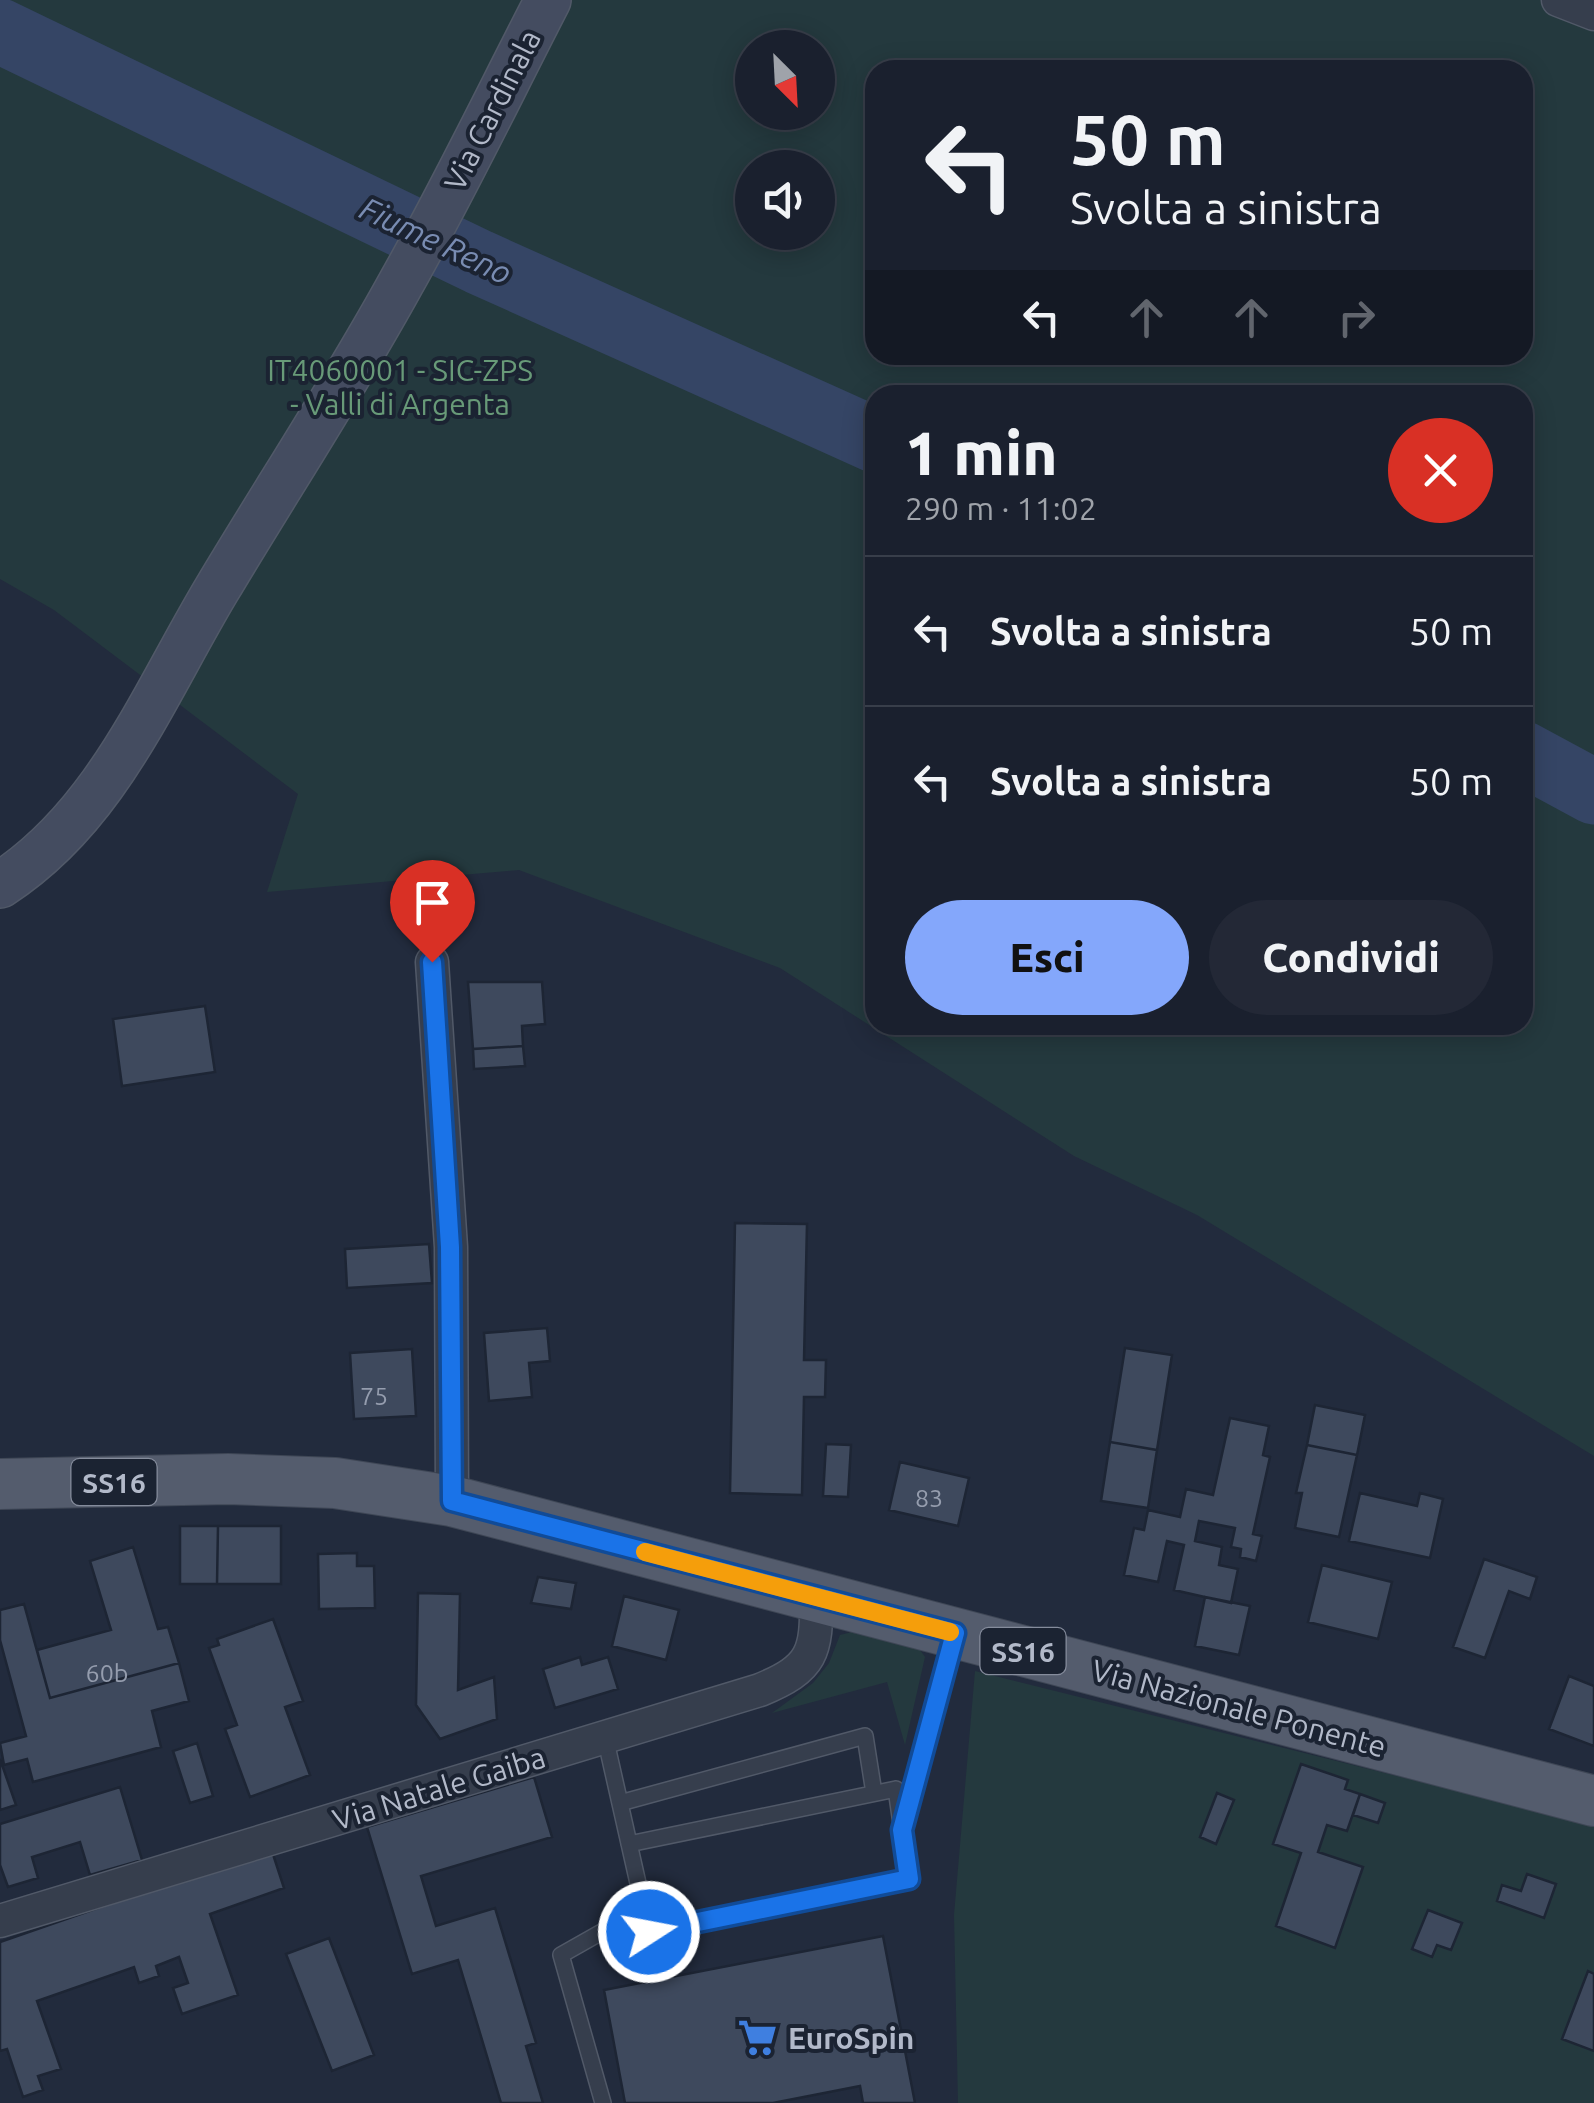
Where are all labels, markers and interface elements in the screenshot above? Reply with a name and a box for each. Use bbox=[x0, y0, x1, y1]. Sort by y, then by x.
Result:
street label: Via Cardinala bbox=[437, 24, 547, 196]
north arrow bbox=[735, 30, 835, 130]
map controls bbox=[735, 30, 835, 250]
icon: left bbox=[905, 100, 1035, 230]
text: 50 m bbox=[1070, 100, 1226, 178]
button: sound bbox=[735, 150, 835, 250]
text: Svolta a sinistra bbox=[1070, 182, 1382, 233]
water label: Fiume Reno bbox=[355, 189, 517, 291]
icon: left bbox=[1014, 290, 1069, 345]
icon: ahead bbox=[1119, 290, 1174, 345]
icon: ahead bbox=[1224, 290, 1279, 345]
icon: right bbox=[1329, 290, 1384, 345]
park label: IT4060001 - SIC-ZPS - Valli di Argenta bbox=[267, 353, 533, 421]
button: close bbox=[1388, 418, 1493, 523]
text: 1 min bbox=[905, 419, 1058, 486]
text: 290 m · 11:02 bbox=[905, 490, 1097, 526]
icon: left bbox=[905, 604, 960, 659]
text: Svolta a sinistra bbox=[990, 610, 1272, 652]
text: 50 m bbox=[1409, 610, 1493, 652]
icon: left bbox=[905, 754, 960, 809]
text: Svolta a sinistra bbox=[990, 760, 1272, 802]
text: 50 m bbox=[1409, 760, 1493, 802]
pin bbox=[390, 860, 475, 963]
icon: arrive bbox=[405, 875, 460, 930]
button: Esci bbox=[905, 900, 1189, 1015]
button: Condividi bbox=[1209, 900, 1493, 1015]
house number: 75 bbox=[360, 1382, 388, 1410]
road number: SS16 bbox=[72, 1459, 156, 1505]
house number: 83 bbox=[915, 1484, 943, 1512]
road number: SS16 bbox=[980, 1628, 1066, 1674]
street label: Via Nazionale Ponente bbox=[1088, 1652, 1390, 1764]
house number: 60b bbox=[86, 1659, 128, 1687]
street label: Via Natale Gaiba bbox=[329, 1740, 549, 1836]
position arrow bbox=[597, 1880, 701, 1984]
supermarket icon: EuroSpin bbox=[737, 2017, 779, 2059]
place label: EuroSpin bbox=[788, 2021, 914, 2055]

